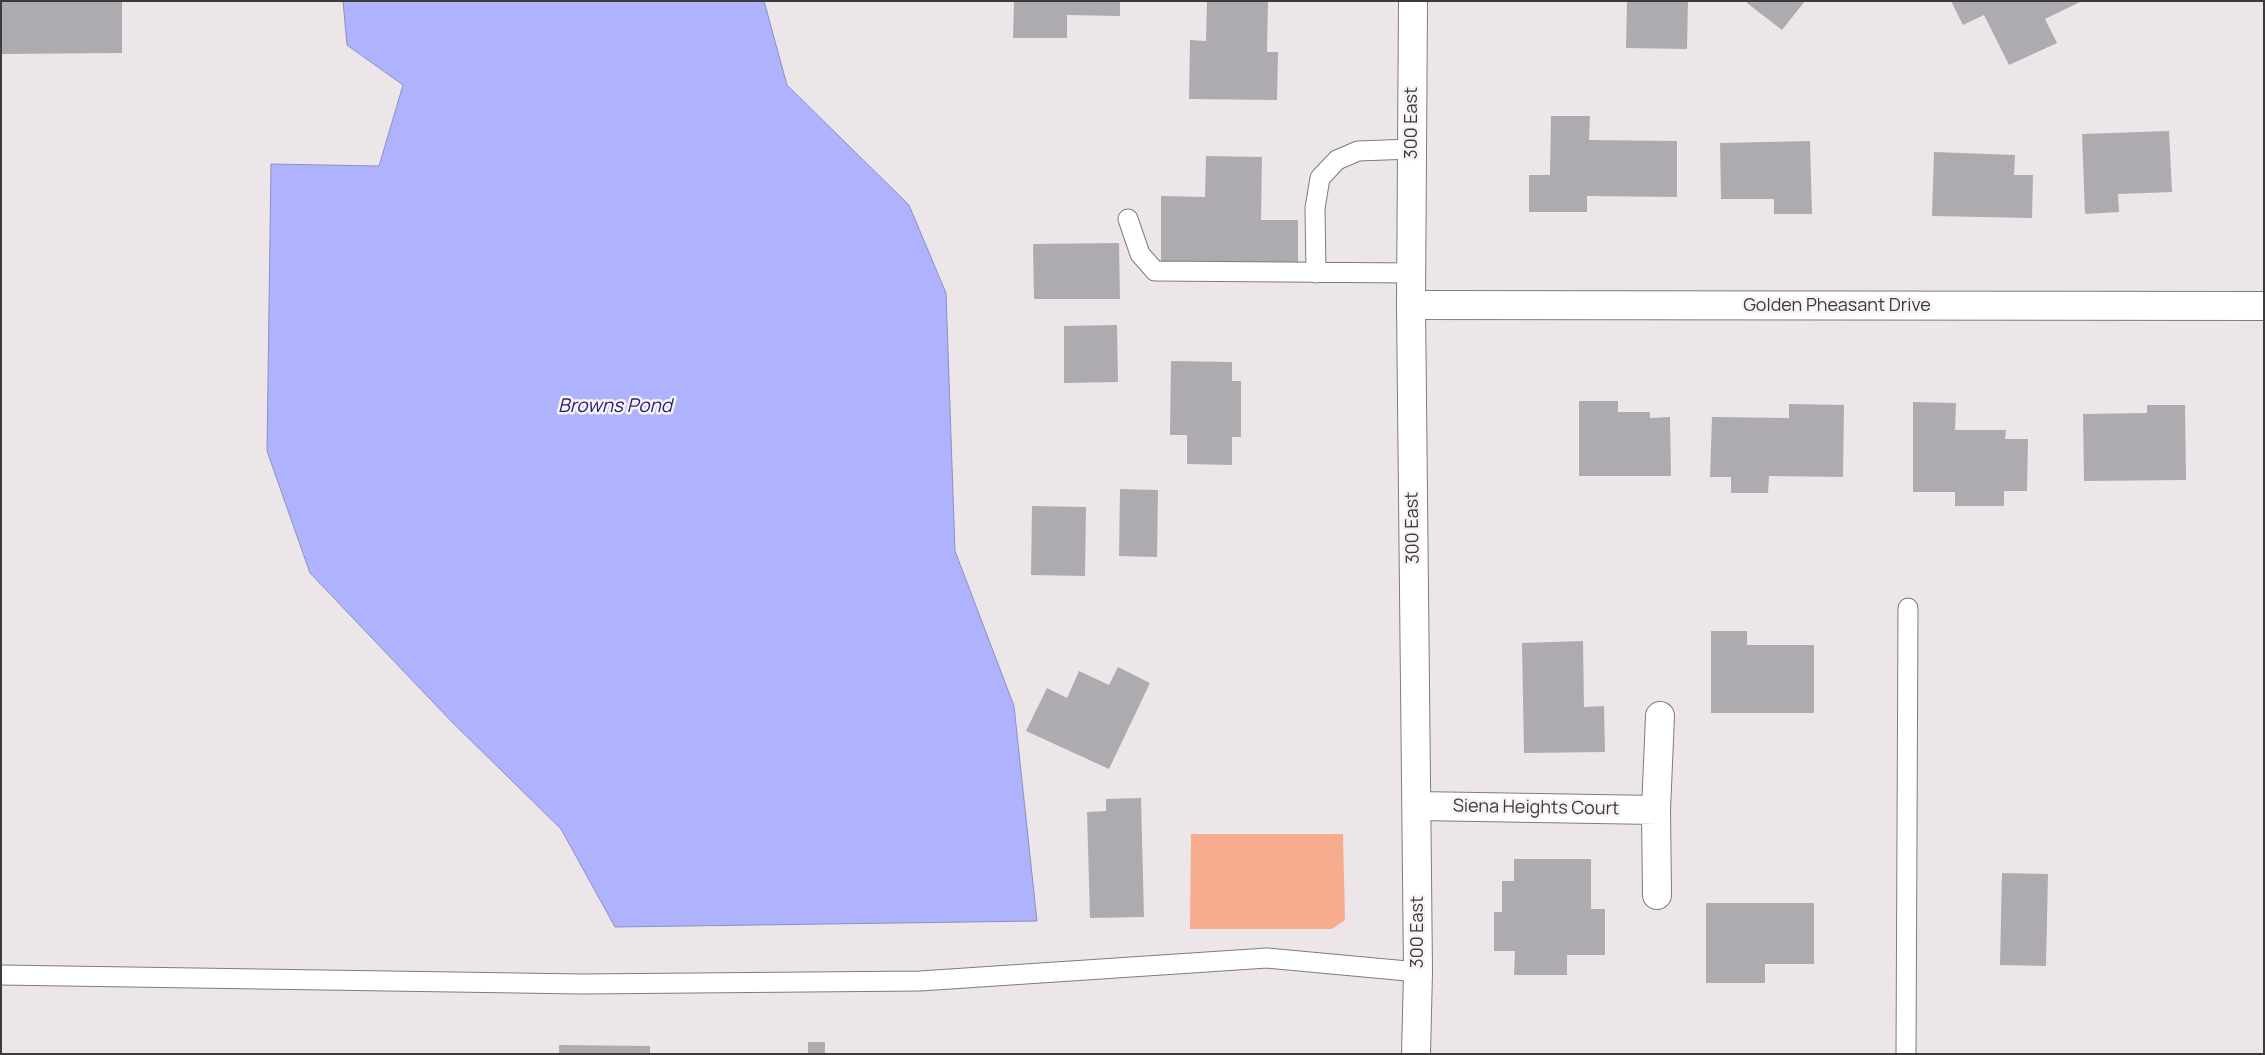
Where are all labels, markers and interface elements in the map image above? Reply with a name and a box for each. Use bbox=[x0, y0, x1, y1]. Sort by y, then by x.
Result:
street label: 300 East bbox=[1401, 87, 1423, 159]
street label: Golden Pheasant Drive bbox=[1743, 295, 1931, 317]
water label: Browns Pond bbox=[558, 396, 672, 418]
street label: 300 East bbox=[1402, 492, 1424, 564]
street label: Siena Heights Court bbox=[1453, 796, 1619, 820]
street label: 300 East bbox=[1407, 896, 1429, 968]

